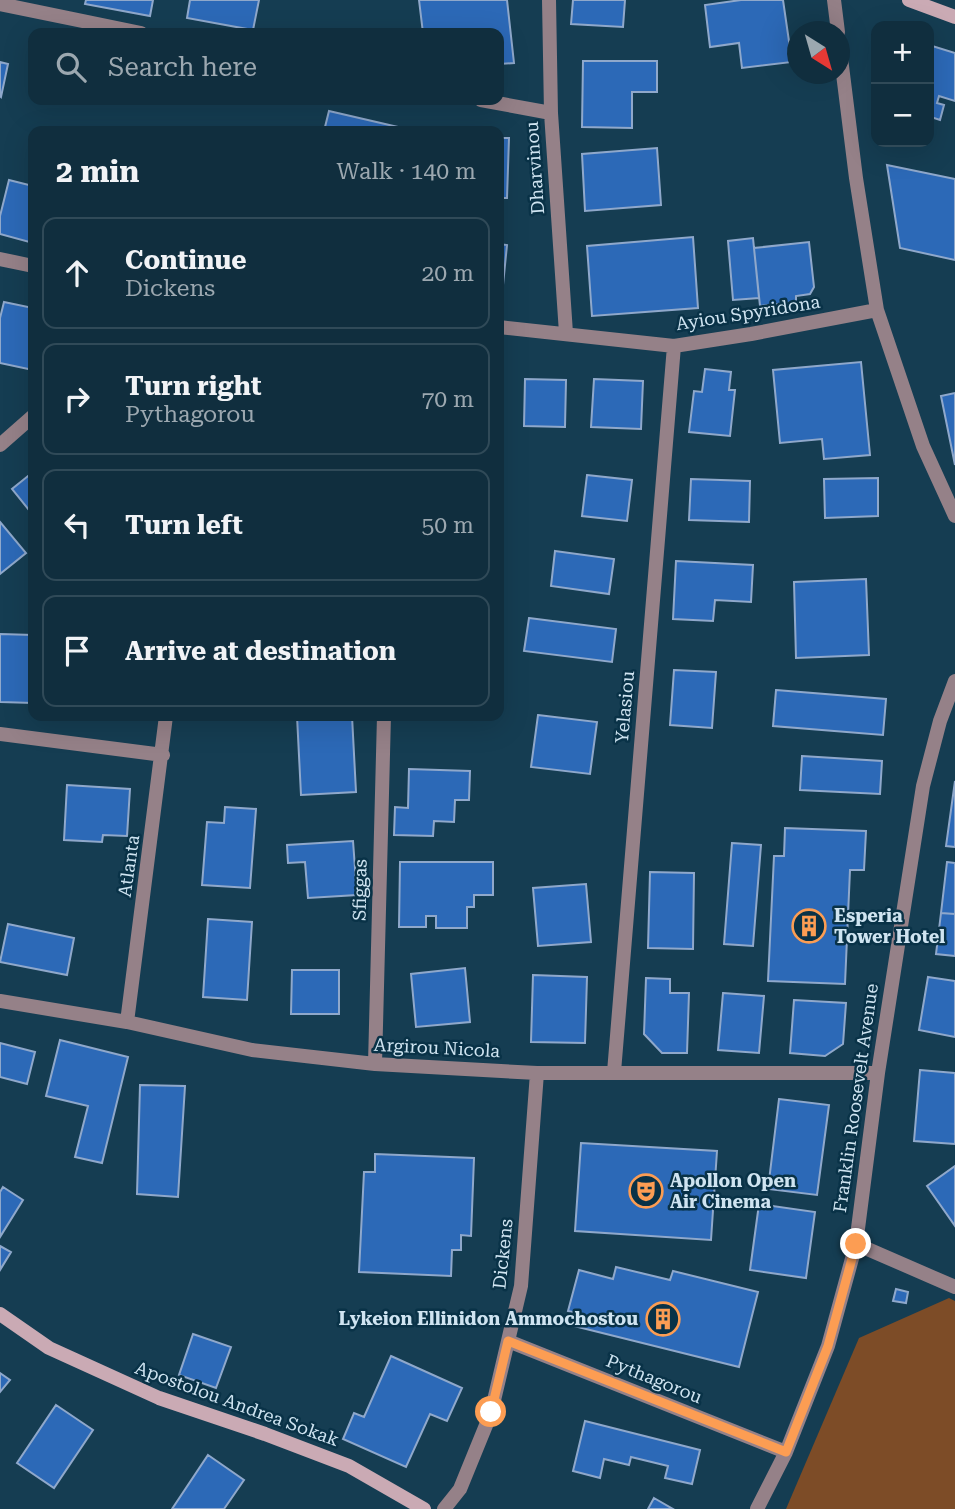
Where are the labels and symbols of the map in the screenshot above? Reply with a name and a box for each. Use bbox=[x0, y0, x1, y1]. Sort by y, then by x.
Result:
north arrow bbox=[787, 21, 850, 84]
street label: Dharvinou bbox=[521, 121, 548, 215]
street label: Ayiou Spyridona bbox=[674, 291, 822, 334]
street label: Yelasiou bbox=[611, 670, 638, 744]
street label: Atlanta bbox=[114, 833, 143, 898]
street label: Sfiggas bbox=[348, 859, 371, 921]
place label: Esperia Tower Hotel bbox=[834, 905, 945, 947]
building icon: Esperia Tower Hotel bbox=[790, 907, 828, 945]
street label: Franklin Roosevelt Avenue bbox=[829, 982, 882, 1214]
street label: Argirou Nicola bbox=[373, 1034, 501, 1061]
place label: Apollon Open Air Cinema bbox=[670, 1170, 796, 1212]
theatre icon: Apollon Open Air Cinema bbox=[627, 1172, 665, 1210]
street label: Dickens bbox=[488, 1218, 517, 1290]
route end bbox=[840, 1228, 871, 1259]
building icon: Lykeion Ellinidon Ammochostou bbox=[644, 1300, 682, 1338]
place label: Lykeion Ellinidon Ammochostou bbox=[339, 1308, 638, 1329]
street label: Pythagorou bbox=[603, 1350, 705, 1407]
street label: Apostolou Andrea Sokak bbox=[132, 1357, 342, 1450]
route start bbox=[475, 1396, 506, 1427]

